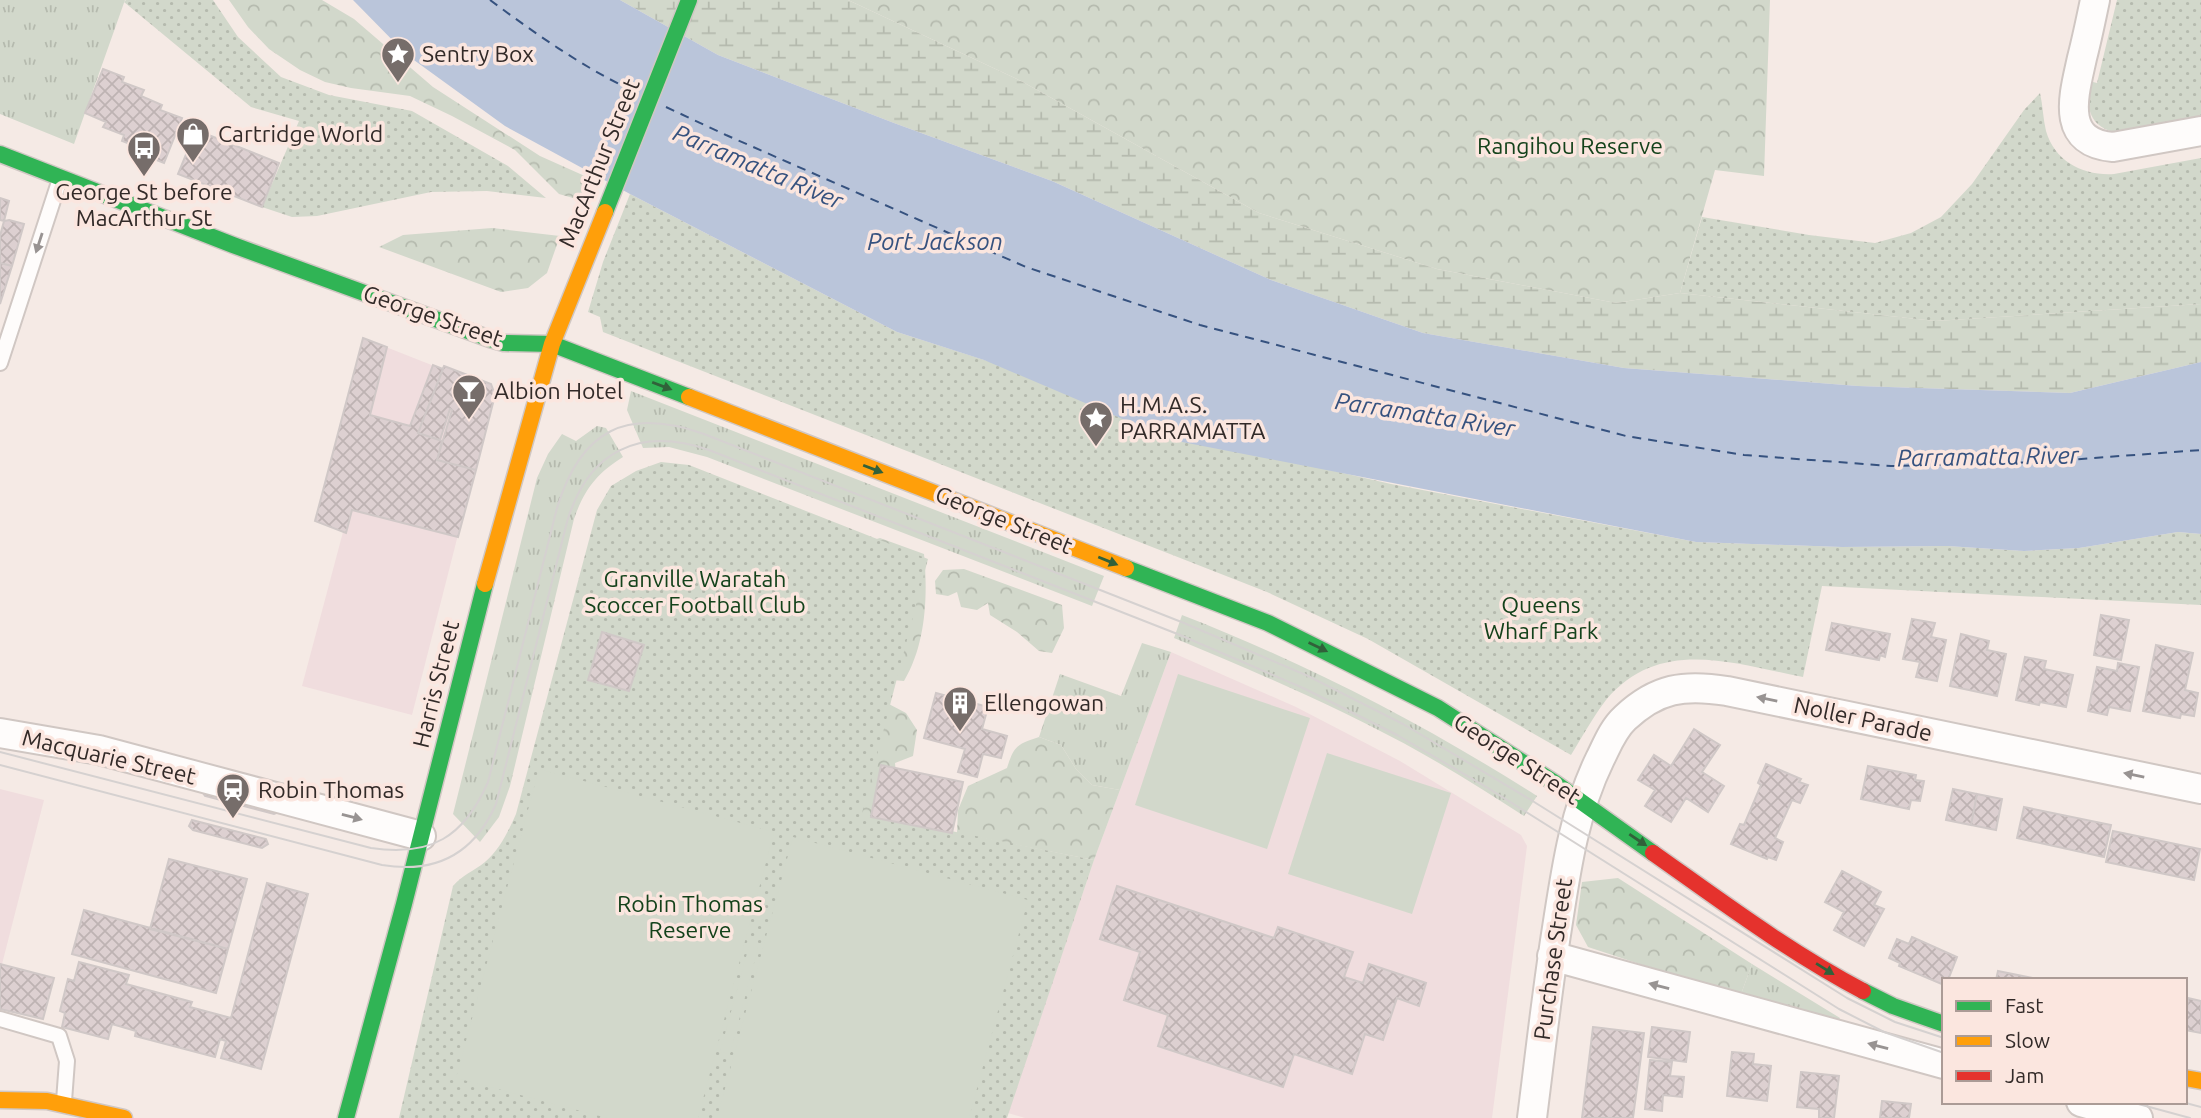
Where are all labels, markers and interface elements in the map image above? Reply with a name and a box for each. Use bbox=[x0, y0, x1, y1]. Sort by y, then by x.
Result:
place icon: Sentry Box bbox=[379, 35, 417, 84]
place label: Sentry Box bbox=[422, 41, 534, 66]
street label: MacArthur Street bbox=[553, 75, 644, 251]
shop icon: Cartridge World bbox=[174, 115, 212, 164]
water label: Parramatta River bbox=[669, 119, 848, 215]
place label: Cartridge World bbox=[218, 121, 383, 146]
bus stop icon: George St before MacArthur St bbox=[125, 129, 163, 178]
park label: Rangihou Reserve bbox=[1477, 133, 1663, 158]
place label: George St before MacArthur St bbox=[55, 179, 233, 230]
water label: Port Jackson bbox=[867, 228, 1003, 255]
one-way arrow bbox=[33, 232, 43, 253]
street label: George Street bbox=[360, 280, 506, 351]
bar icon: Albion Hotel bbox=[450, 372, 488, 421]
place label: Albion Hotel bbox=[494, 378, 623, 403]
one-way arrow bbox=[651, 380, 672, 391]
water label: Parramatta River bbox=[1333, 387, 1518, 442]
place label: H.M.A.S. PARRAMATTA bbox=[1120, 392, 1266, 443]
place icon: H.M.A.S. PARRAMATTA bbox=[1077, 399, 1115, 448]
water label: Parramatta River bbox=[1897, 441, 2080, 472]
one-way arrow bbox=[863, 463, 884, 474]
street label: George Street bbox=[932, 481, 1076, 558]
one-way arrow bbox=[1097, 556, 1118, 567]
park label: Granville Waratah Scoccer Football Club bbox=[584, 566, 806, 617]
park label: Queens Wharf Park bbox=[1484, 592, 1599, 643]
street label: Harris Street bbox=[408, 618, 463, 750]
one-way arrow bbox=[1308, 641, 1328, 653]
building icon: Ellengowan bbox=[941, 684, 979, 733]
place label: Ellengowan bbox=[984, 690, 1104, 715]
street label: Noller Parade bbox=[1792, 692, 1934, 745]
one-way arrow bbox=[1756, 694, 1778, 705]
street label: George Street bbox=[1449, 708, 1585, 809]
street label: Macquarie Street bbox=[20, 724, 198, 789]
one-way arrow bbox=[2123, 769, 2145, 780]
station icon: Robin Thomas bbox=[214, 771, 252, 820]
place label: Robin Thomas bbox=[258, 777, 404, 802]
one-way arrow bbox=[341, 812, 363, 823]
one-way arrow bbox=[1628, 834, 1648, 847]
street label: Purchase Street bbox=[1529, 876, 1576, 1042]
park label: Robin Thomas Reserve bbox=[617, 891, 763, 942]
one-way arrow bbox=[1816, 963, 1835, 976]
legend bbox=[1942, 978, 2187, 1104]
one-way arrow bbox=[1648, 980, 1669, 990]
text: Fast bbox=[2005, 993, 2043, 1017]
text: Slow bbox=[2005, 1028, 2050, 1052]
one-way arrow bbox=[1867, 1040, 1889, 1051]
text: Jam bbox=[2005, 1063, 2044, 1087]

